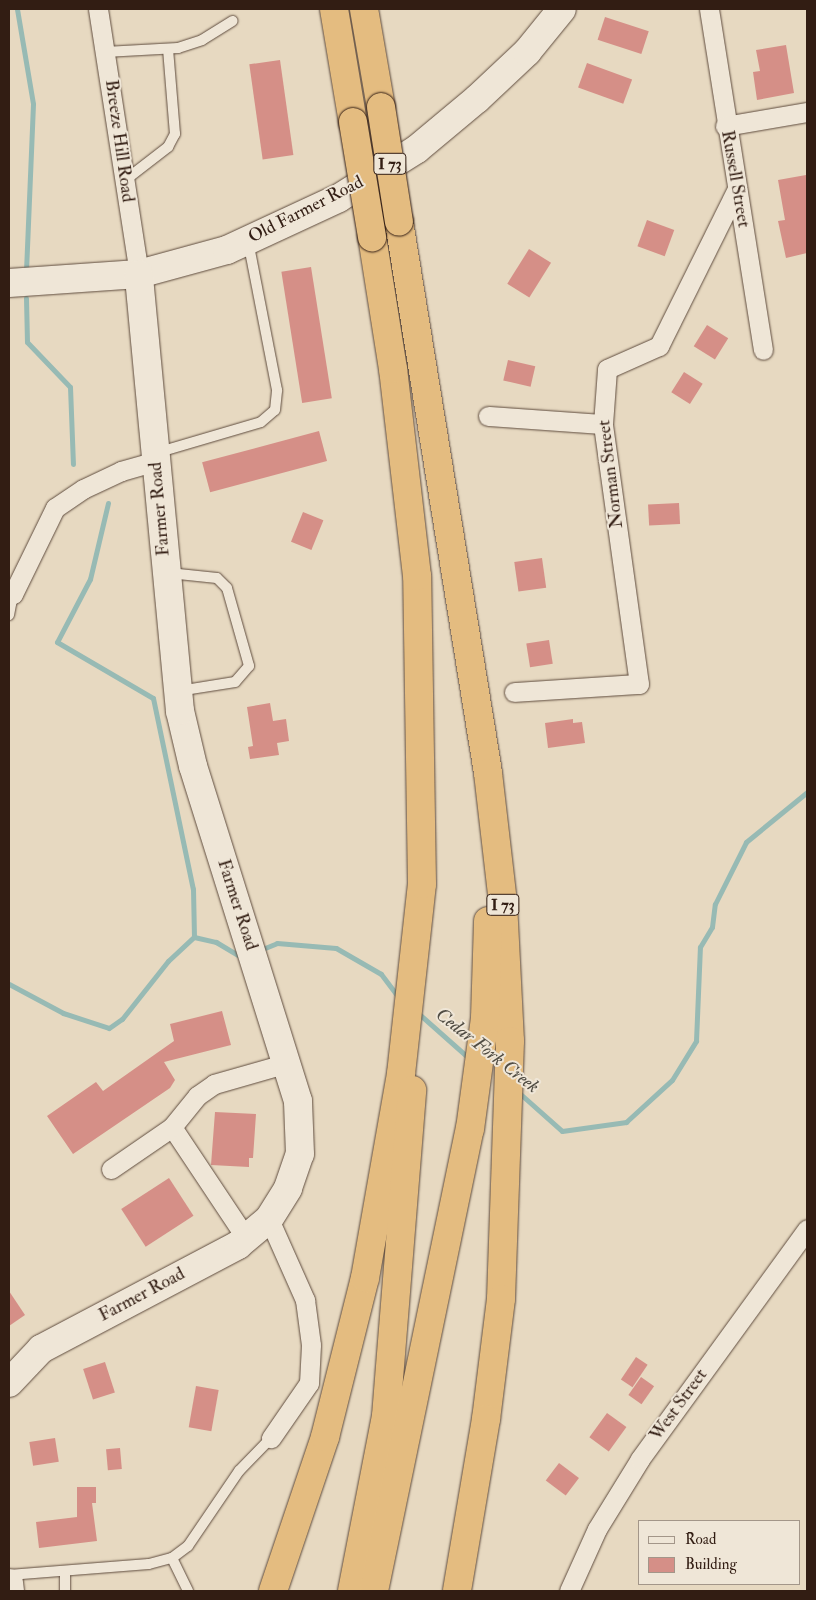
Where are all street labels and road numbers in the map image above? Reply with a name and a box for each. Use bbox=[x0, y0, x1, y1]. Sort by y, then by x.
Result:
street label: Breeze Hill Road bbox=[100, 78, 138, 204]
street label: Russell Street bbox=[716, 129, 754, 229]
road number: I 73 bbox=[372, 150, 408, 178]
street label: Old Farmer Road bbox=[245, 172, 367, 248]
street label: Norman Street bbox=[594, 419, 628, 529]
street label: Farmer Road bbox=[145, 461, 175, 557]
street label: Farmer Road bbox=[212, 857, 262, 953]
road number: I 73 bbox=[486, 892, 520, 918]
street label: Farmer Road bbox=[95, 1263, 189, 1327]
street label: West Street bbox=[646, 1365, 712, 1445]

